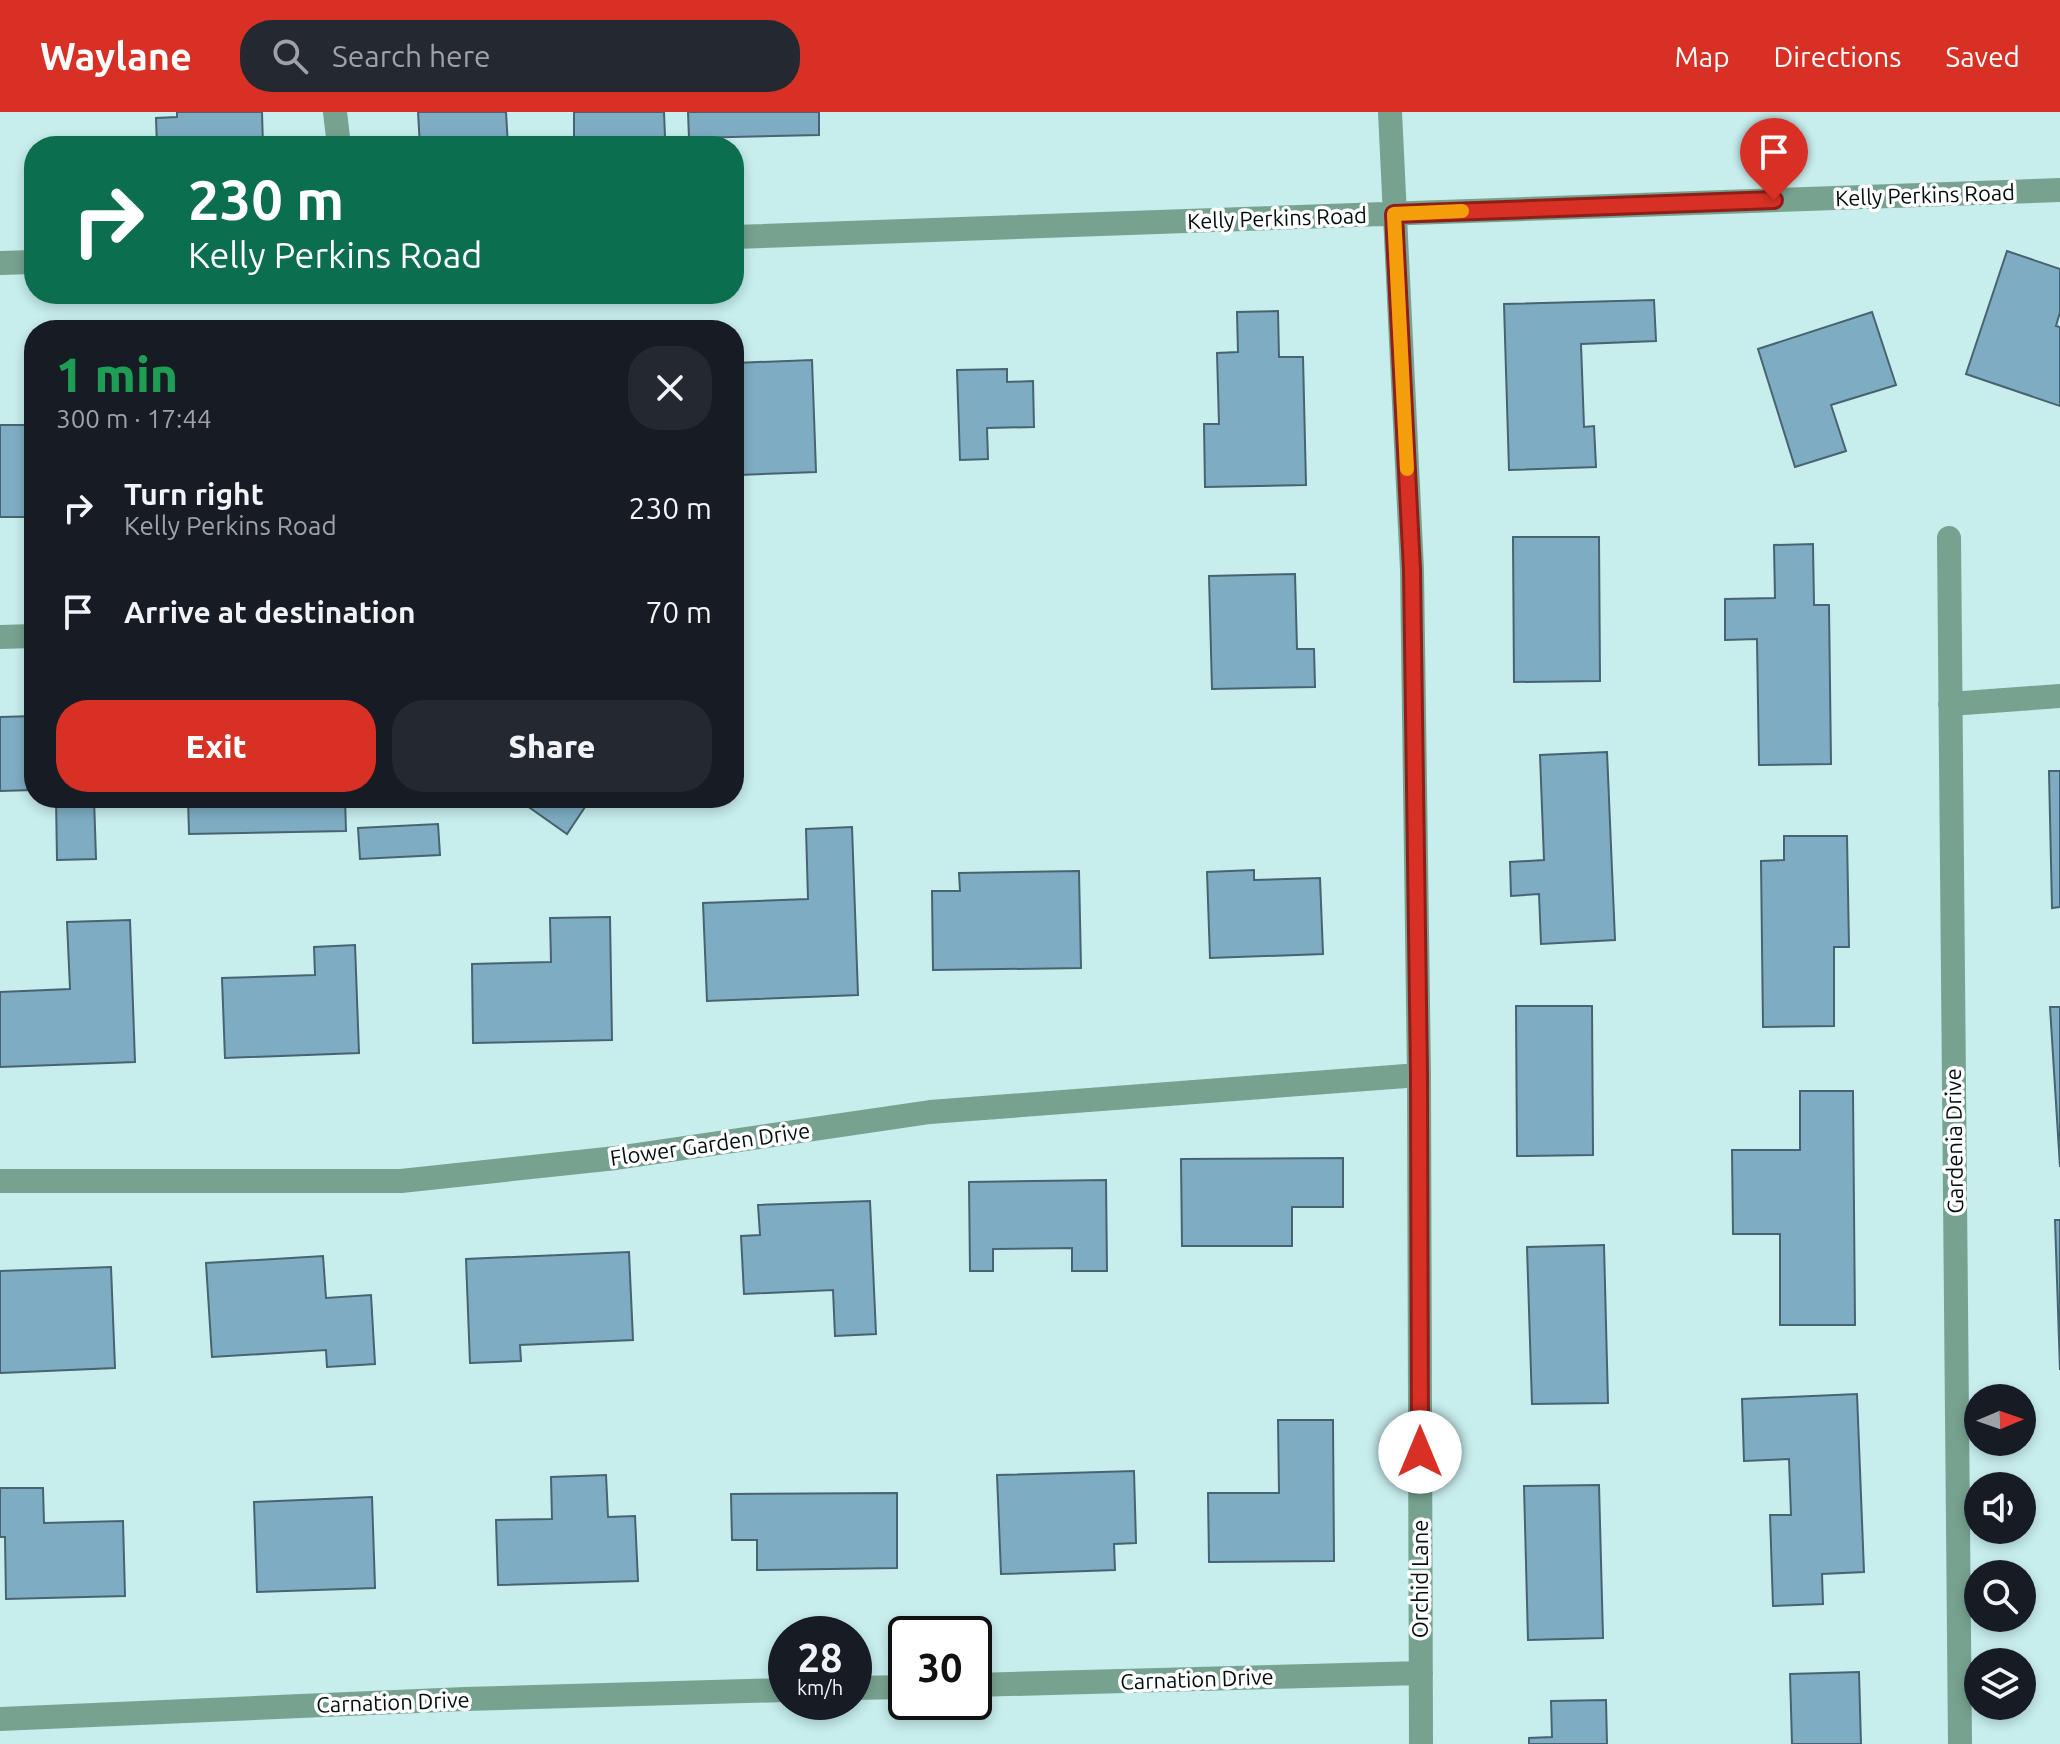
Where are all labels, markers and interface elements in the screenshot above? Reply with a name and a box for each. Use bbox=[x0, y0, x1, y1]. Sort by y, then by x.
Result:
search box bbox=[240, 20, 800, 92]
icon: search bbox=[268, 34, 312, 78]
text: Waylane bbox=[40, 35, 192, 77]
text: Search here bbox=[332, 39, 491, 73]
text: Map bbox=[1674, 41, 1730, 72]
text: Directions bbox=[1774, 41, 1901, 72]
text: Saved bbox=[1945, 41, 2020, 72]
pin bbox=[1740, 118, 1808, 200]
icon: arrive bbox=[1752, 130, 1796, 174]
icon: right bbox=[56, 168, 160, 272]
text: 230 m bbox=[188, 168, 344, 231]
street label: Kelly Perkins Road bbox=[1835, 179, 2015, 210]
street label: Kelly Perkins Road bbox=[1187, 202, 1367, 233]
text: Kelly Perkins Road bbox=[188, 234, 482, 275]
button: close bbox=[628, 346, 712, 430]
text: 1 min bbox=[56, 347, 178, 401]
text: 300 m · 17:44 bbox=[56, 404, 212, 433]
text: Turn right bbox=[124, 477, 264, 511]
icon: right bbox=[56, 486, 100, 530]
text: 230 m bbox=[628, 491, 712, 525]
text: Kelly Perkins Road bbox=[124, 511, 337, 540]
icon: arrive bbox=[56, 590, 100, 634]
text: Arrive at destination bbox=[124, 595, 416, 629]
text: 70 m bbox=[645, 595, 712, 629]
button: Exit bbox=[56, 700, 376, 792]
button: Share bbox=[392, 700, 712, 792]
street label: Gardenia Drive bbox=[1940, 1068, 1967, 1214]
street label: Flower Garden Drive bbox=[608, 1117, 811, 1170]
north arrow bbox=[1964, 1384, 2036, 1456]
map controls bbox=[1964, 1384, 2036, 1720]
position arrow bbox=[1378, 1410, 1462, 1494]
button: sound bbox=[1964, 1472, 2036, 1544]
street label: Orchid Lane bbox=[1407, 1520, 1432, 1638]
button: search bbox=[1964, 1560, 2036, 1632]
speed limit sign: 30 bbox=[888, 1616, 992, 1720]
text: 28 bbox=[797, 1635, 843, 1680]
button: layers bbox=[1964, 1648, 2036, 1720]
street label: Carnation Drive bbox=[1120, 1663, 1274, 1694]
text: km/h bbox=[797, 1676, 843, 1699]
street label: Carnation Drive bbox=[316, 1686, 470, 1717]

